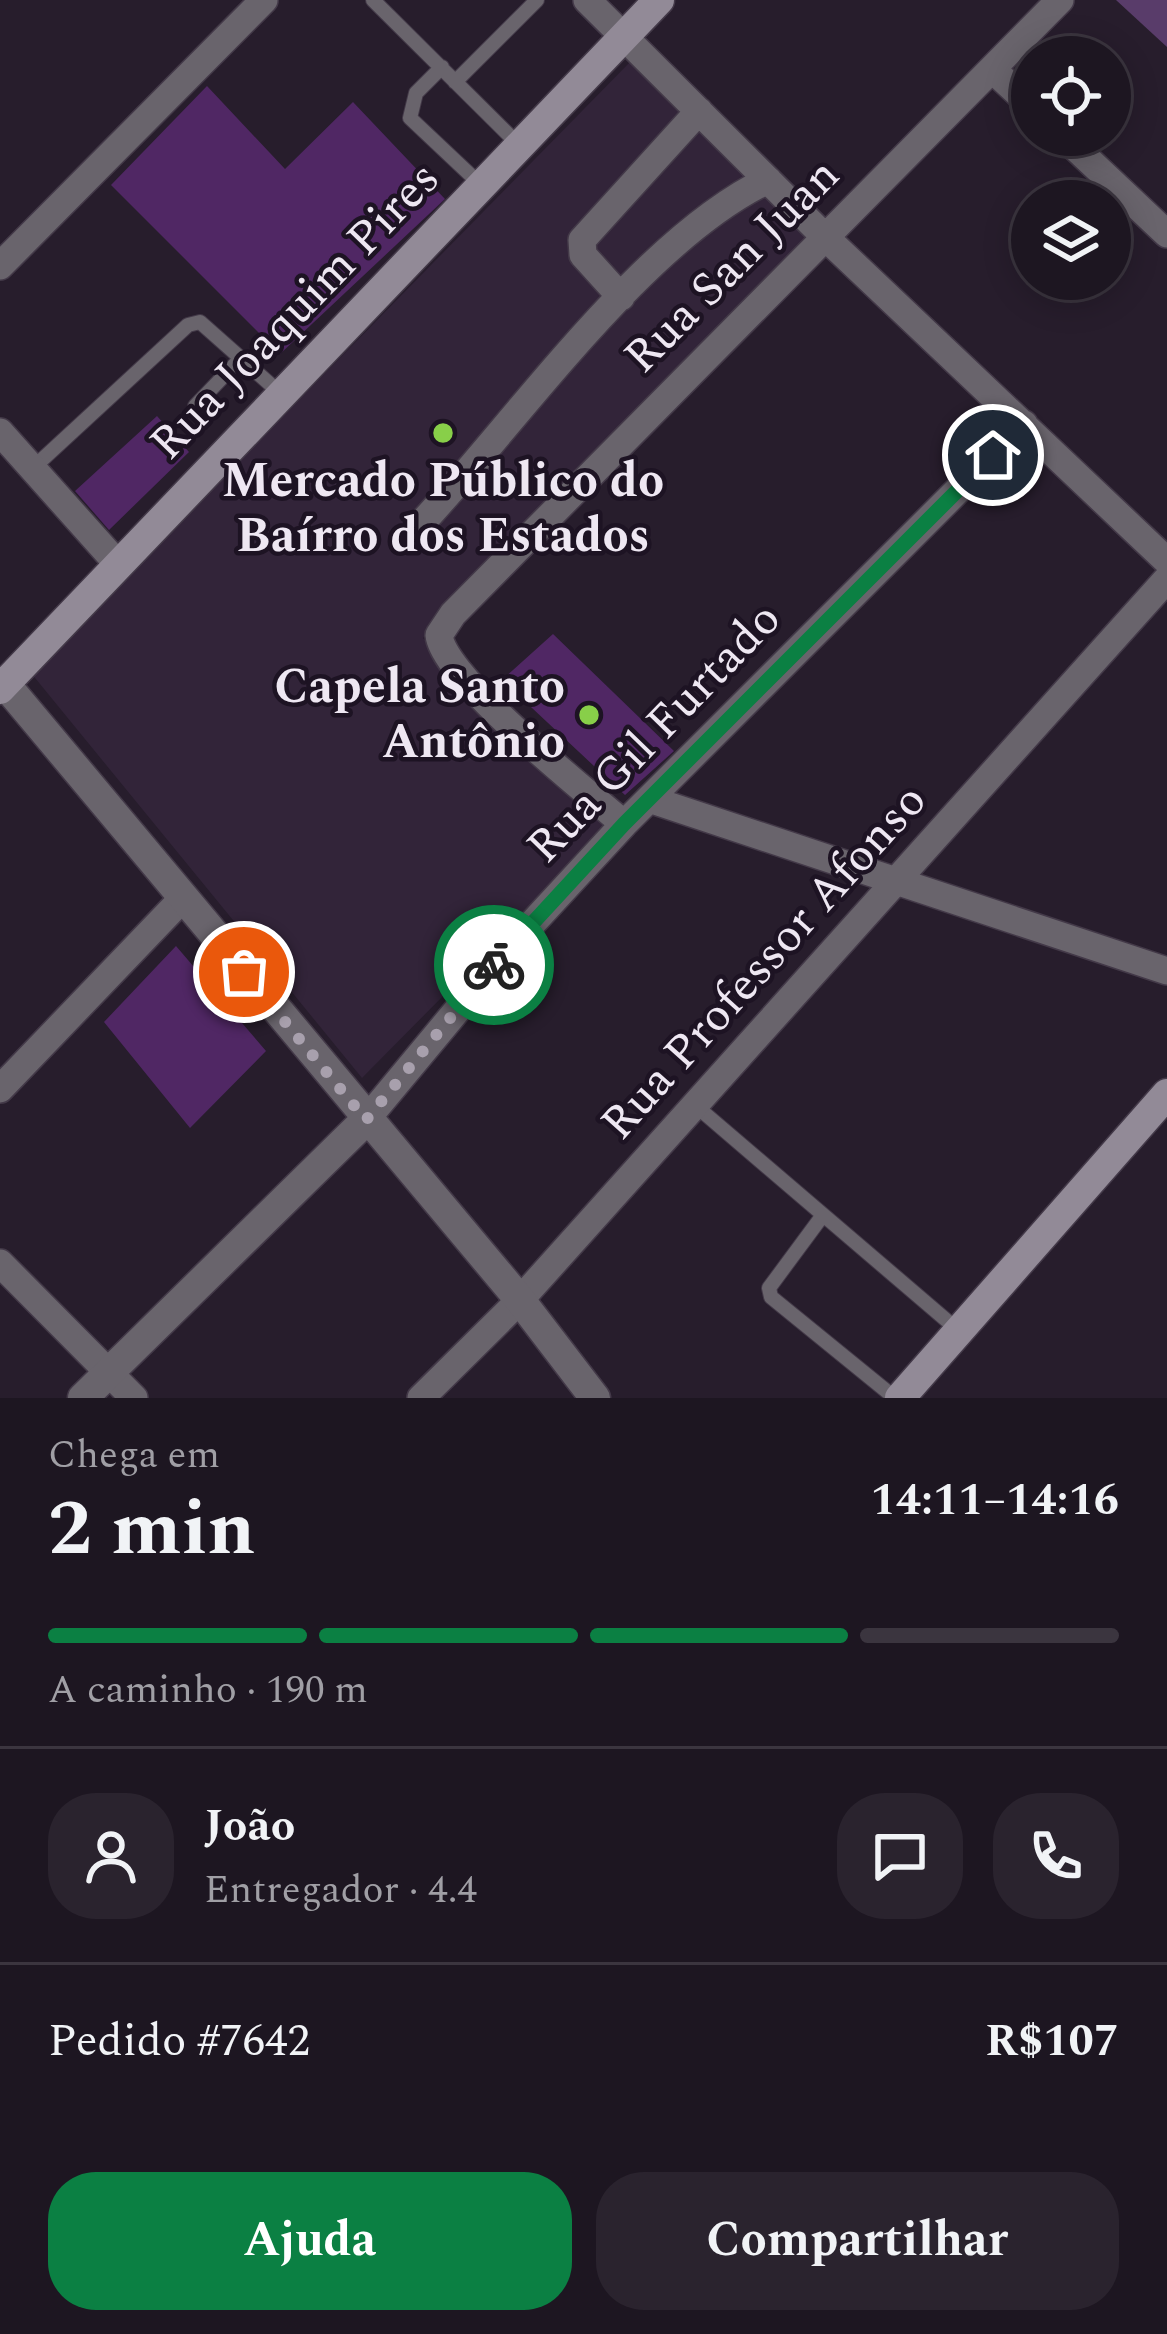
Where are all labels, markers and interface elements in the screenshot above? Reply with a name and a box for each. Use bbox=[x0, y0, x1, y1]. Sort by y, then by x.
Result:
map controls bbox=[1011, 36, 1131, 300]
button: locate bbox=[1011, 36, 1131, 156]
street label: Rua San Juan bbox=[607, 141, 857, 391]
street label: Rua Joaquim Pires bbox=[133, 145, 457, 477]
button: layers bbox=[1011, 180, 1131, 300]
pin bbox=[942, 404, 1044, 506]
marker: Mercado Público do Baírro dos Estados bbox=[430, 420, 456, 446]
icon: home bbox=[960, 422, 1026, 488]
place label: Mercado Público do Baírro dos Estados bbox=[222, 445, 664, 573]
street label: Rua Gil Furtado bbox=[510, 585, 798, 881]
place label: Capela Santo Antônio bbox=[274, 651, 565, 779]
marker: Capela Santo Antônio bbox=[576, 702, 602, 728]
street label: Rua Professor Afonso bbox=[583, 767, 945, 1157]
courier bbox=[434, 905, 554, 1025]
pin bbox=[193, 921, 295, 1023]
icon: bike bbox=[461, 932, 527, 998]
icon: bag bbox=[211, 939, 277, 1005]
text: Chega em bbox=[48, 1426, 220, 1485]
text: 14:11–14:16 bbox=[870, 1466, 1119, 1535]
text: 2 min bbox=[48, 1470, 256, 1589]
text: A caminho · 190 m bbox=[48, 1661, 368, 1720]
text: João bbox=[204, 1792, 295, 1861]
button: person bbox=[48, 1793, 174, 1919]
button: chat bbox=[837, 1793, 963, 1919]
button: phone bbox=[993, 1793, 1119, 1919]
text: Entregador · 4.4 bbox=[204, 1861, 477, 1920]
text: Pedido #7642 bbox=[48, 2007, 310, 2076]
text: R$107 bbox=[985, 2007, 1119, 2076]
button: Ajuda bbox=[48, 2172, 572, 2310]
button: Compartilhar bbox=[596, 2172, 1119, 2310]

